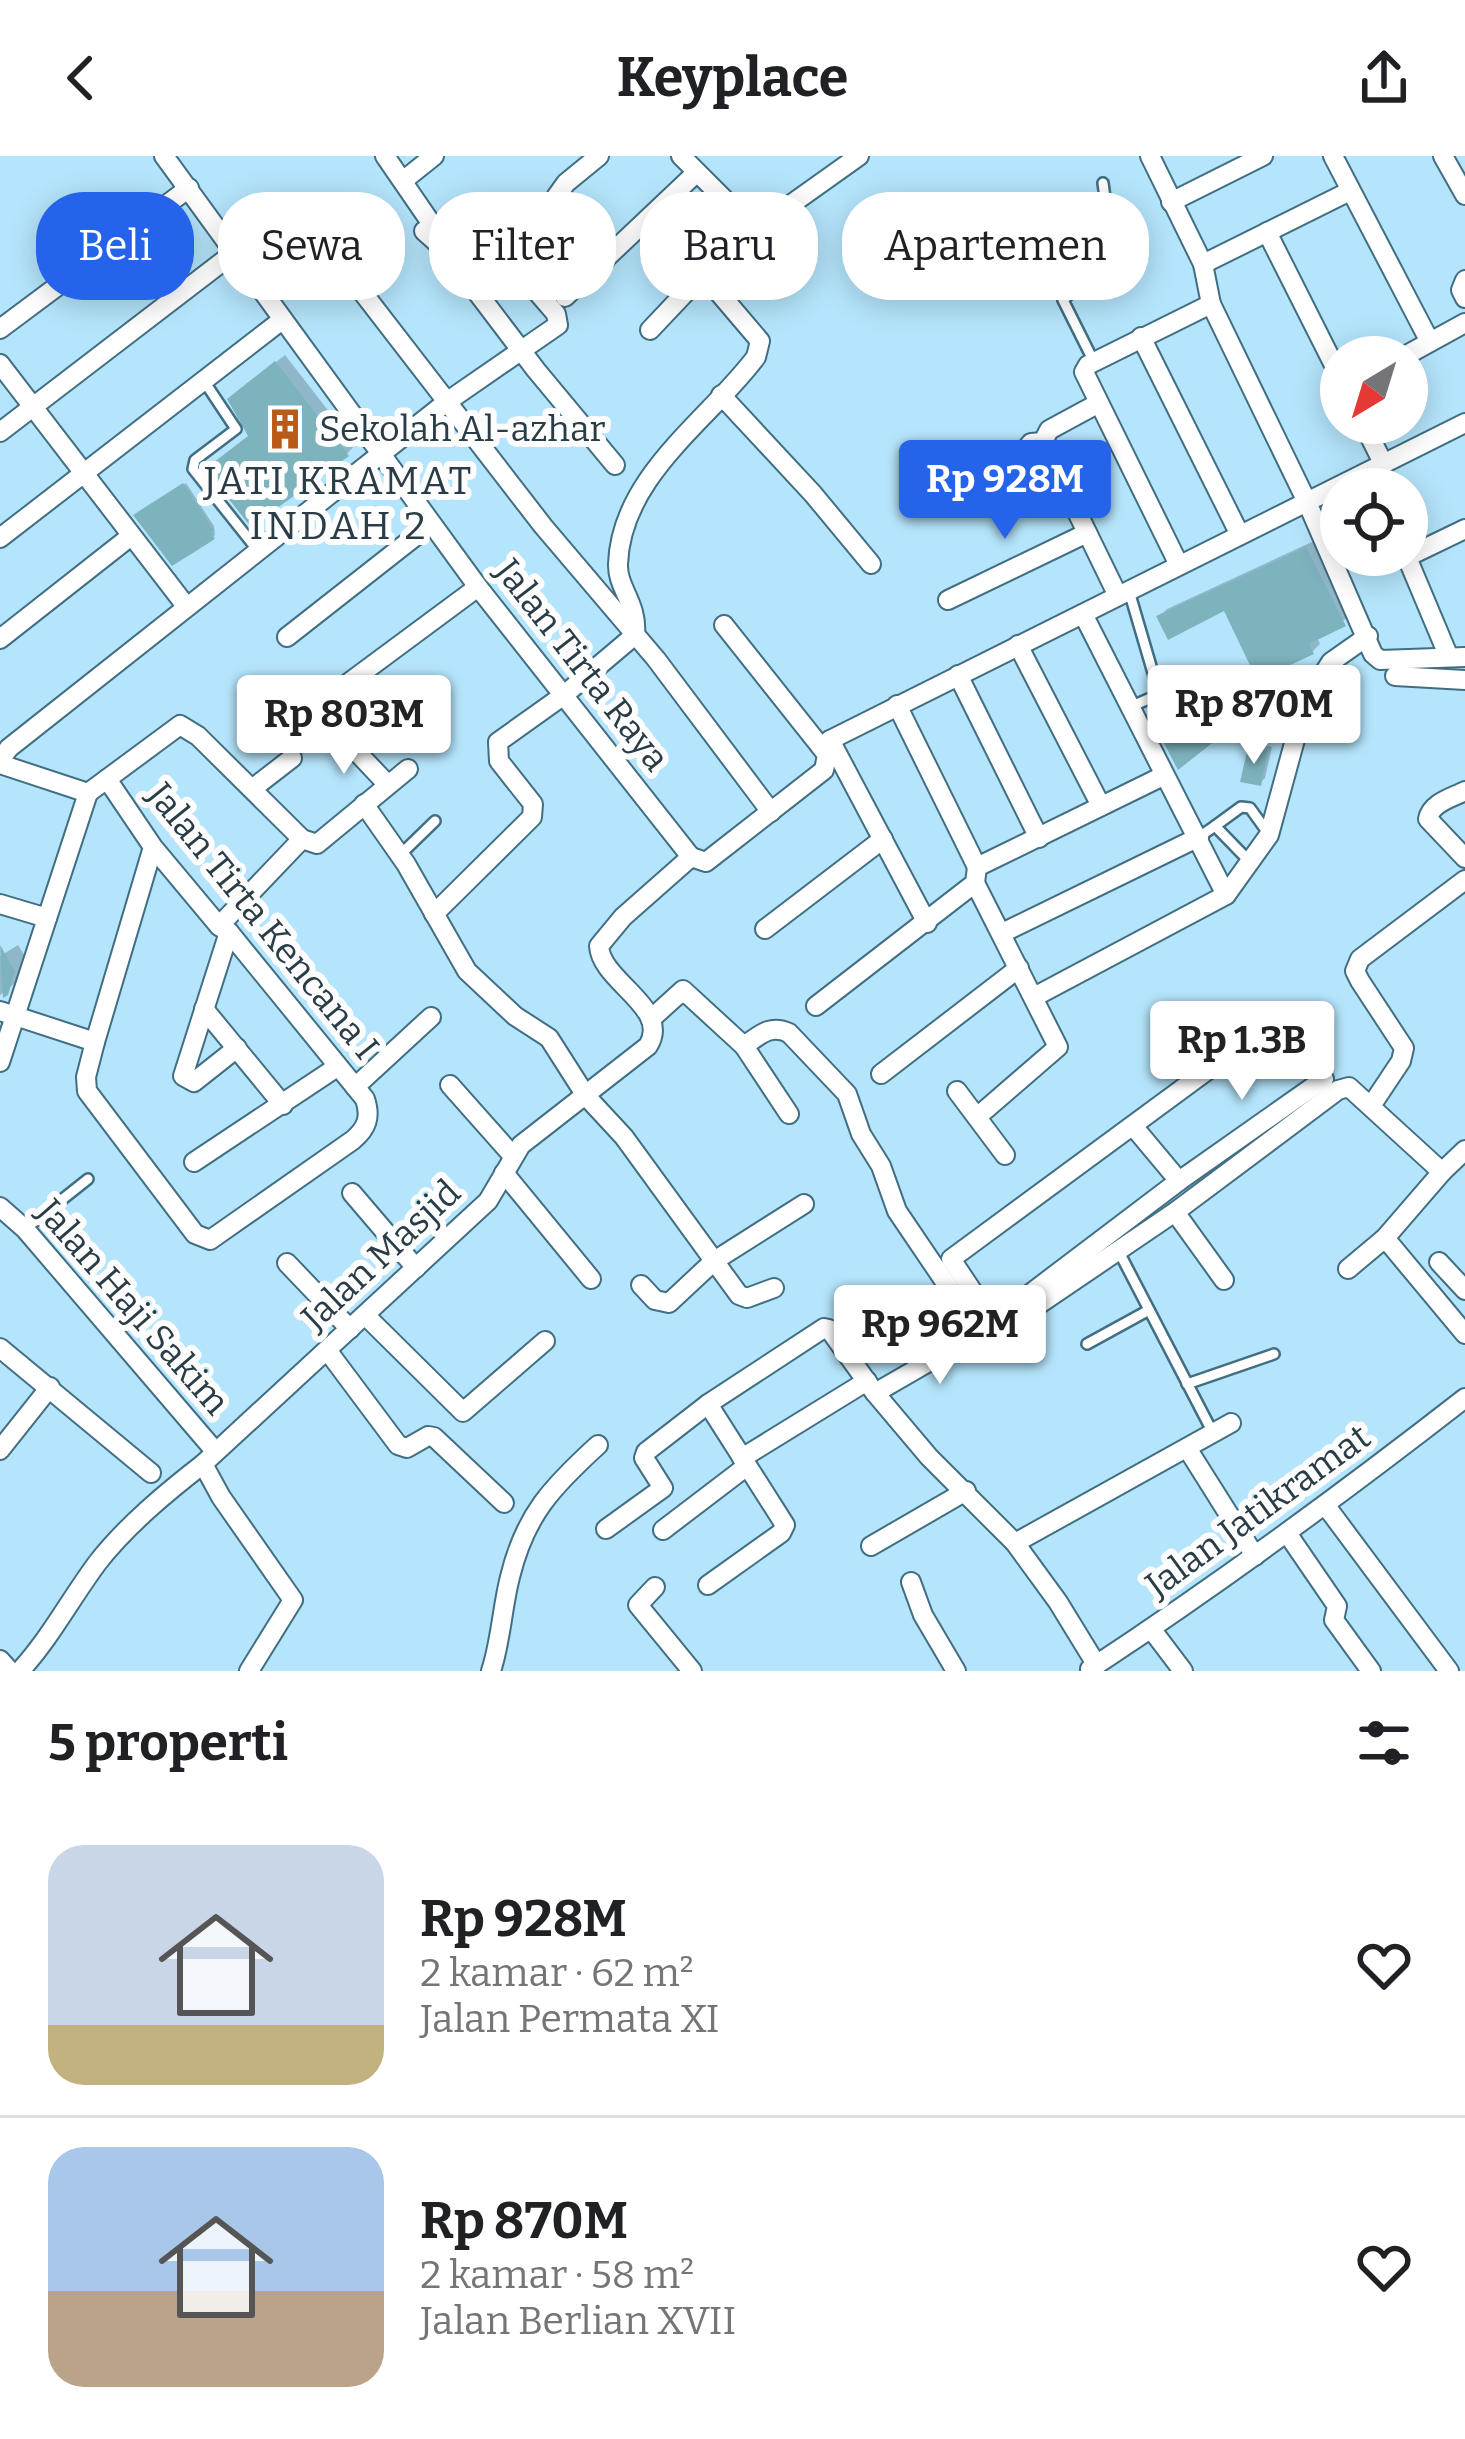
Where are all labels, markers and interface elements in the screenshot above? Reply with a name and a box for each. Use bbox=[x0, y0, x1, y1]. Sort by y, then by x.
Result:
icon: back bbox=[48, 45, 114, 111]
icon: share bbox=[1351, 45, 1417, 111]
text: Keyplace bbox=[617, 46, 848, 110]
chip: Beli bbox=[36, 192, 194, 300]
chip: Sewa bbox=[218, 192, 405, 300]
chip: Filter bbox=[429, 192, 616, 300]
chip: Baru bbox=[640, 192, 818, 300]
chip: Apartemen bbox=[842, 192, 1149, 300]
north arrow bbox=[1320, 336, 1428, 444]
map controls bbox=[1320, 336, 1428, 576]
building icon: Sekolah Al-azhar bbox=[262, 406, 308, 452]
place label: Sekolah Al-azhar bbox=[319, 407, 606, 451]
pin: Rp 928M bbox=[894, 440, 1116, 542]
text: Rp 928M bbox=[926, 456, 1084, 502]
district label: JATI KRAMAT INDAH 2 bbox=[203, 458, 474, 549]
button: locate bbox=[1320, 468, 1428, 576]
street label: Jalan Tirta Raya bbox=[485, 550, 678, 780]
pin: Rp 870M bbox=[1143, 665, 1365, 767]
pin: Rp 803M bbox=[233, 675, 455, 777]
text: Rp 870M bbox=[1174, 681, 1334, 727]
text: Rp 803M bbox=[264, 691, 424, 737]
street label: Jalan Tirta Kencana I bbox=[137, 773, 388, 1068]
pin: Rp 1.3B bbox=[1131, 1001, 1353, 1103]
text: Rp 1.3B bbox=[1177, 1017, 1307, 1063]
street label: Jalan Masjid bbox=[292, 1171, 469, 1340]
street label: Jalan Haji Sakim bbox=[27, 1189, 239, 1424]
pin: Rp 962M bbox=[829, 1285, 1051, 1387]
text: Rp 962M bbox=[861, 1301, 1019, 1347]
street label: Jalan Jatikramat bbox=[1137, 1415, 1379, 1608]
icon: filters bbox=[1351, 1710, 1417, 1776]
text: 5 properti bbox=[48, 1712, 288, 1774]
text: Rp 928M bbox=[420, 1888, 627, 1950]
icon: home bbox=[144, 1893, 288, 2037]
icon: heart bbox=[1351, 1932, 1417, 1998]
text: 2 kamar · 62 m² bbox=[420, 1950, 694, 1996]
text: Jalan Permata XI bbox=[420, 1996, 720, 2042]
text: Rp 870M bbox=[420, 2190, 628, 2252]
icon: home bbox=[144, 2195, 288, 2339]
icon: heart bbox=[1351, 2234, 1417, 2300]
text: 2 kamar · 58 m² bbox=[420, 2252, 694, 2298]
text: Jalan Berlian XVII bbox=[420, 2298, 736, 2344]

